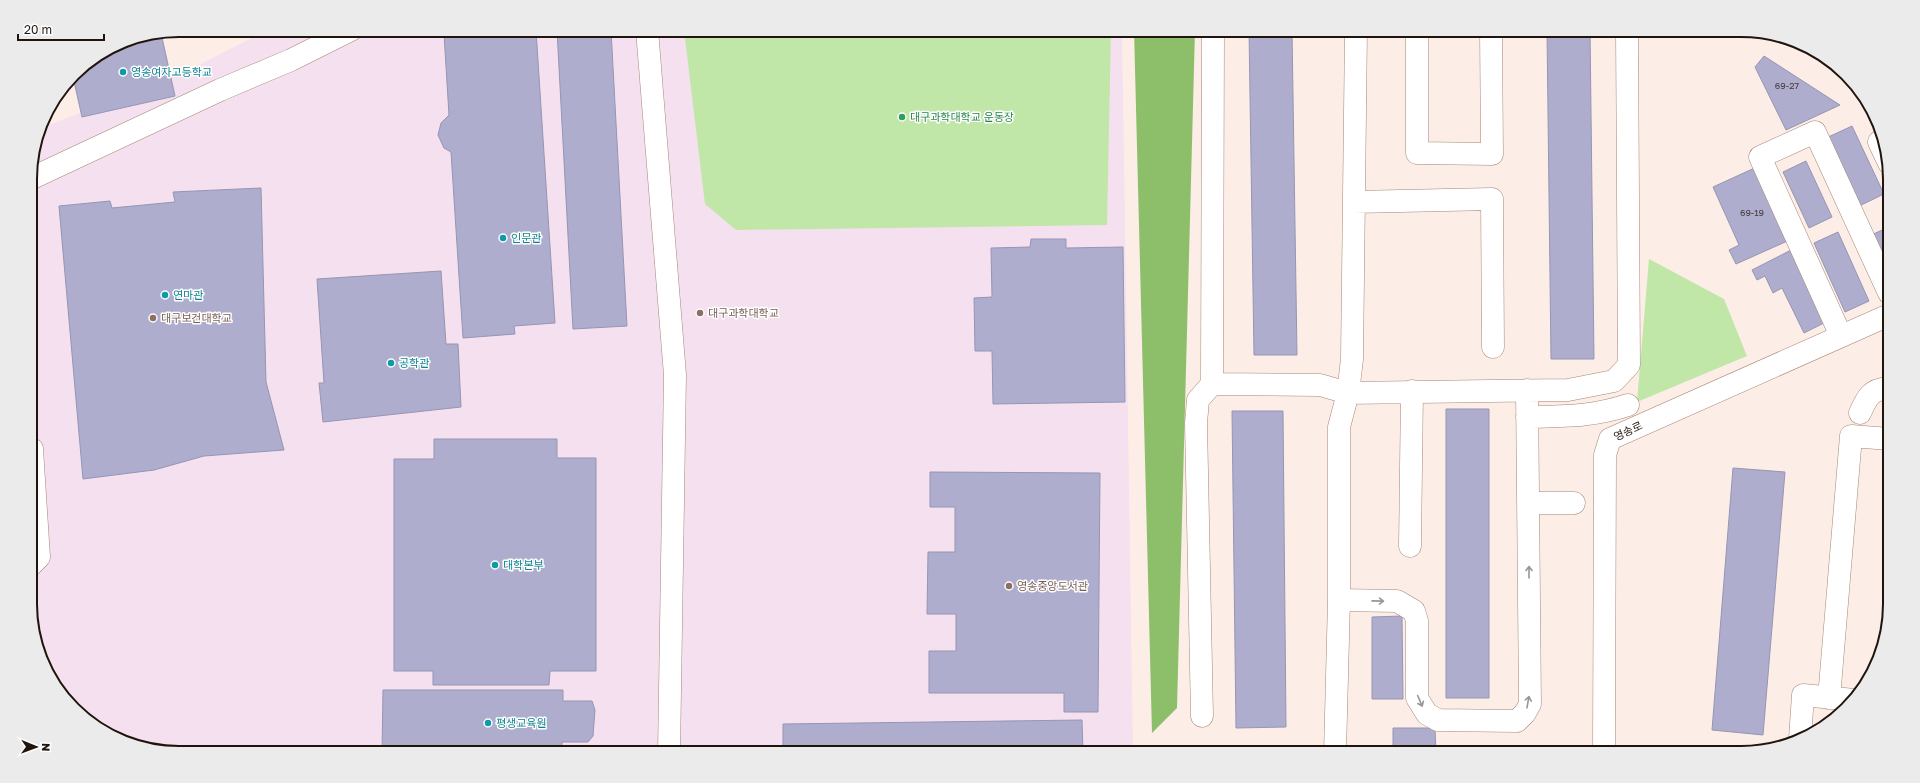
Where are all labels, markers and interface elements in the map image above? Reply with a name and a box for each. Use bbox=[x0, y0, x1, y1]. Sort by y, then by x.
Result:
scale bar bbox=[18, 16, 104, 42]
text: 20 m bbox=[24, 22, 52, 37]
place label: 영송여자고등학교 bbox=[131, 65, 212, 78]
marker: 영송여자고등학교 bbox=[118, 67, 128, 77]
house number: 69-27 bbox=[1775, 80, 1799, 91]
place label: 대구과학대학교 운동장 bbox=[910, 110, 1014, 123]
marker: 대구과학대학교 운동장 bbox=[897, 112, 907, 122]
house number: 69-19 bbox=[1740, 207, 1764, 218]
place label: 인문관 bbox=[511, 231, 541, 244]
marker: 인문관 bbox=[498, 233, 508, 243]
place label: 연마관 bbox=[173, 288, 203, 301]
marker: 연마관 bbox=[160, 290, 170, 300]
place label: 대구과학대학교 bbox=[708, 306, 779, 319]
marker: 대구과학대학교 bbox=[695, 308, 705, 318]
place label: 대구보건대학교 bbox=[161, 311, 232, 324]
marker: 대구보건대학교 bbox=[148, 313, 158, 323]
place label: 공학관 bbox=[399, 356, 429, 369]
marker: 공학관 bbox=[386, 358, 396, 368]
street label: 영송로 bbox=[1611, 418, 1644, 443]
place label: 대학본부 bbox=[503, 558, 543, 571]
marker: 대학본부 bbox=[490, 560, 500, 570]
one-way arrow bbox=[1525, 566, 1533, 579]
place label: 영송중앙도서관 bbox=[1017, 579, 1088, 592]
marker: 영송중앙도서관 bbox=[1004, 581, 1014, 591]
one-way arrow bbox=[1371, 597, 1384, 605]
one-way arrow bbox=[1417, 695, 1424, 707]
one-way arrow bbox=[1525, 696, 1533, 709]
place label: 평생교육원 bbox=[496, 716, 547, 729]
marker: 평생교육원 bbox=[483, 718, 493, 728]
north arrow bbox=[16, 727, 56, 767]
text: N bbox=[40, 743, 53, 751]

